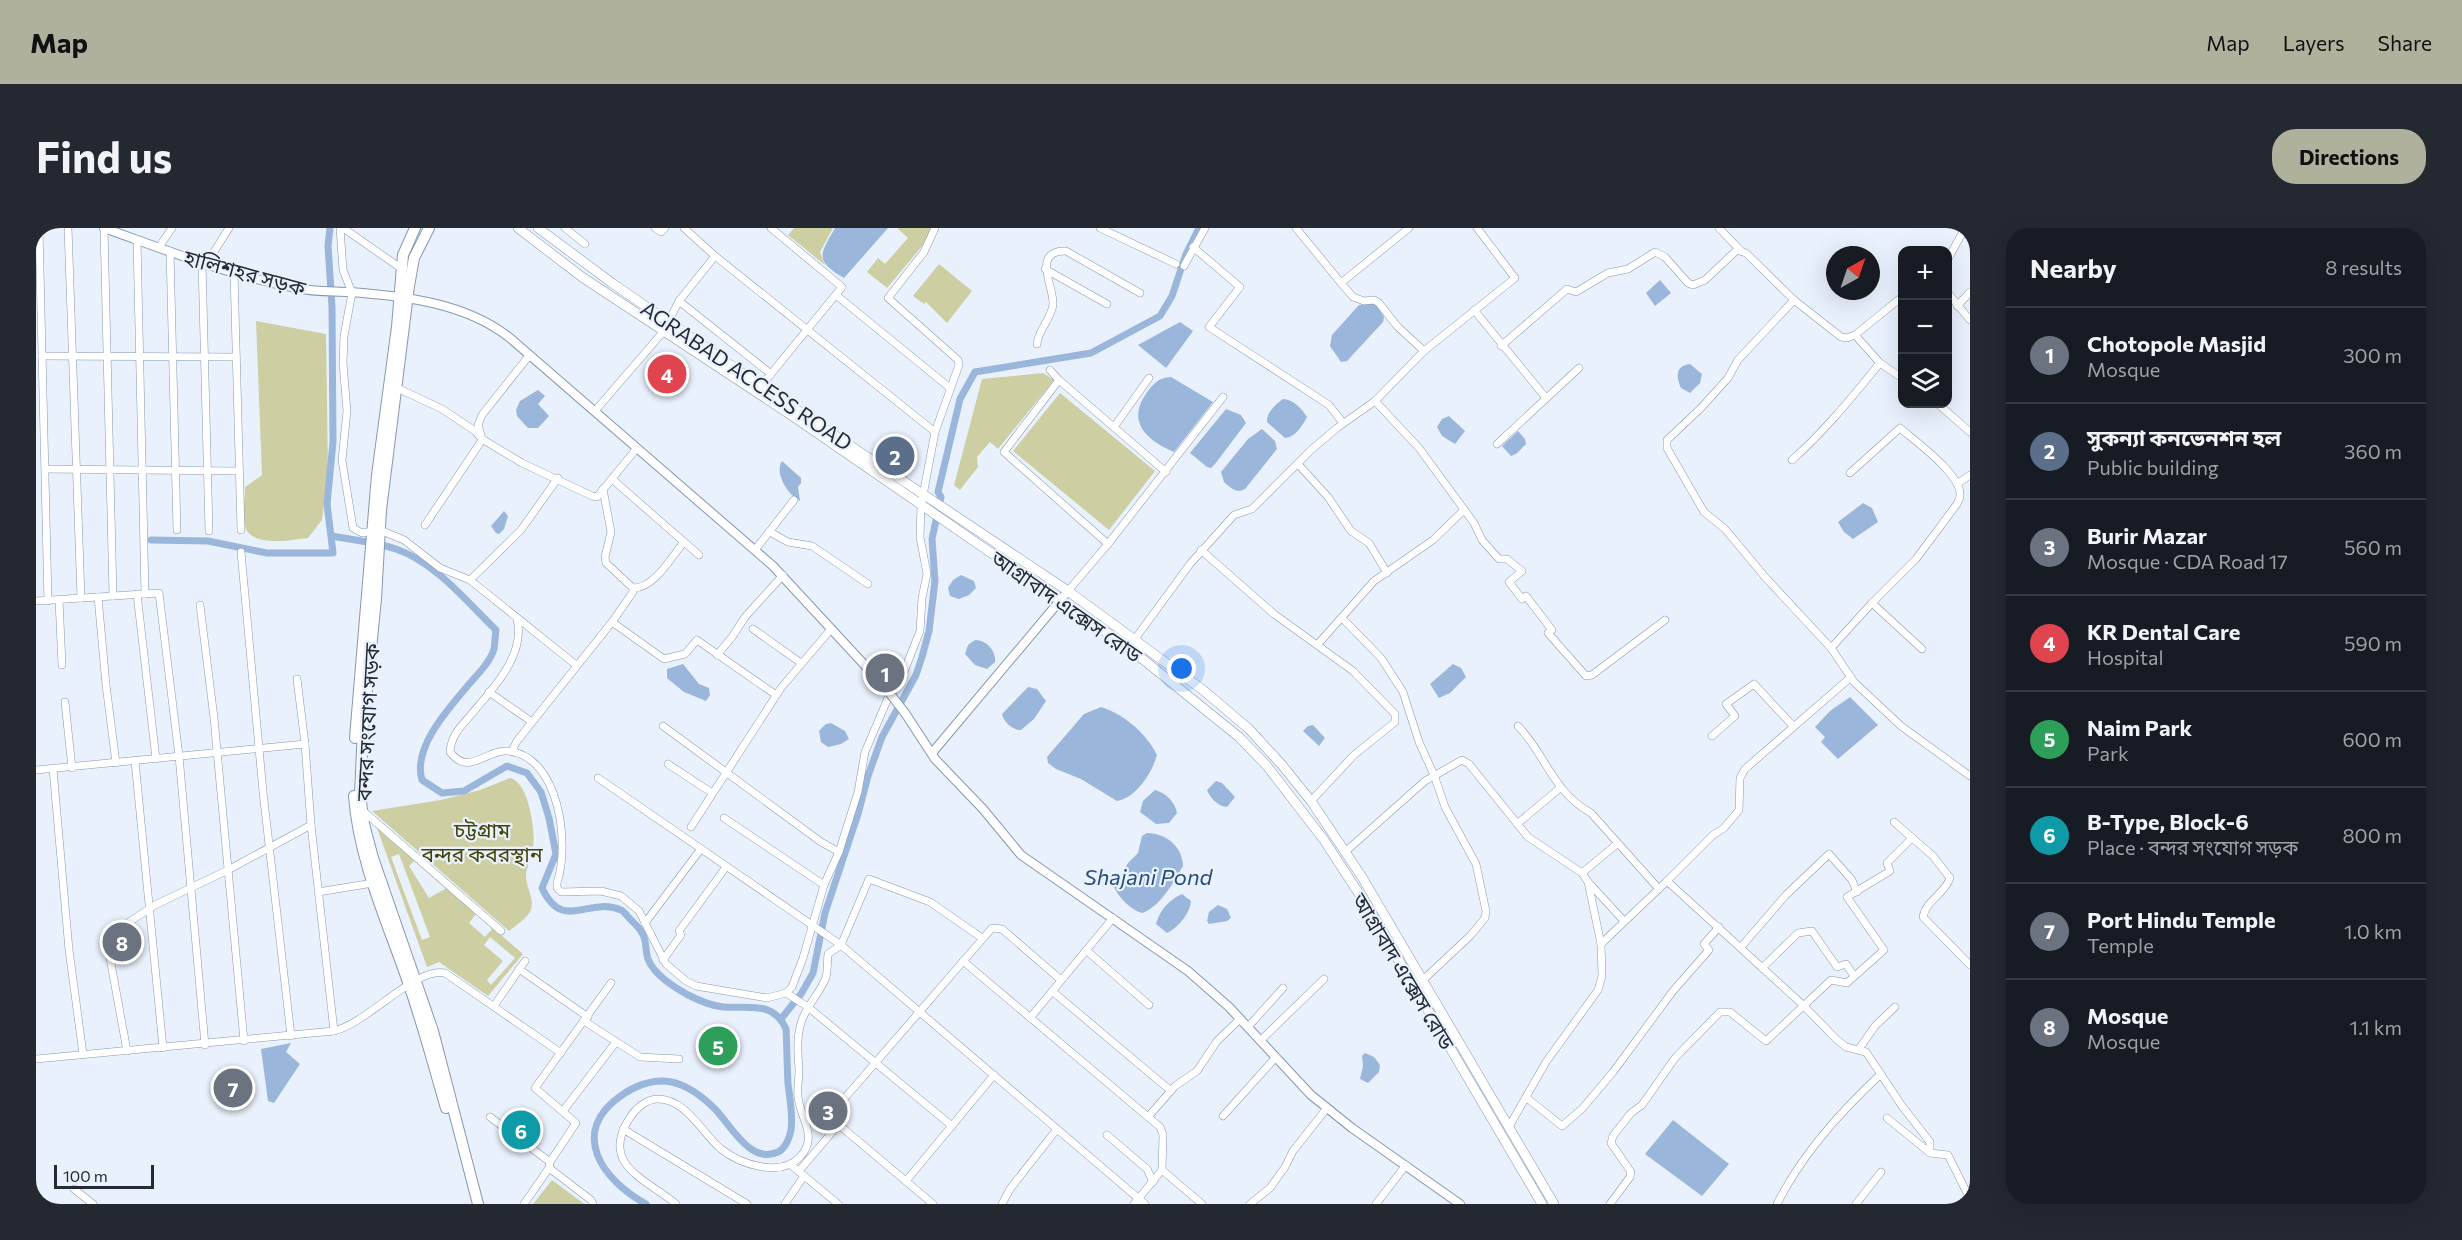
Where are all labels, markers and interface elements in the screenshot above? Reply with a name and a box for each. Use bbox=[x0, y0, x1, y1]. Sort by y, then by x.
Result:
text: Map bbox=[30, 25, 88, 59]
text: Map bbox=[2206, 30, 2250, 55]
text: Layers bbox=[2283, 30, 2345, 55]
text: Share bbox=[2378, 30, 2432, 55]
button: Directions bbox=[2272, 129, 2426, 184]
text: Find us bbox=[36, 130, 172, 182]
street label: হালিশহর সড়ক bbox=[181, 244, 310, 300]
north arrow bbox=[1826, 246, 1880, 300]
map controls bbox=[1898, 246, 1952, 408]
button: + bbox=[1898, 246, 1952, 300]
text: Nearby bbox=[2030, 252, 2117, 283]
text: 8 results bbox=[2325, 255, 2402, 279]
street label: AGRABAD ACCESS ROAD bbox=[637, 295, 857, 455]
button: − bbox=[1898, 300, 1952, 354]
text: Chotopole Masjid bbox=[2087, 330, 2266, 357]
text: 1 bbox=[2045, 343, 2054, 367]
text: 300 m bbox=[2343, 343, 2402, 367]
pin: 4 bbox=[648, 352, 686, 396]
button: layers bbox=[1898, 354, 1952, 408]
text: Mosque bbox=[2087, 357, 2160, 381]
text: সুকন্যা কনভেনশন হল bbox=[2087, 424, 2281, 451]
pin: 2 bbox=[876, 434, 914, 478]
text: 2 bbox=[2044, 439, 2055, 463]
text: 360 m bbox=[2344, 439, 2402, 463]
text: Public building bbox=[2087, 455, 2219, 479]
text: Burir Mazar bbox=[2087, 522, 2207, 549]
text: 3 bbox=[2044, 535, 2055, 559]
text: 560 m bbox=[2344, 535, 2402, 559]
street label: আগ্রাবাদ এক্সেস রোড bbox=[986, 544, 1148, 668]
text: Mosque · CDA Road 17 bbox=[2087, 549, 2288, 573]
text: KR Dental Care bbox=[2087, 618, 2240, 645]
text: 4 bbox=[2043, 631, 2056, 655]
text: 590 m bbox=[2344, 631, 2402, 655]
street label: বন্দর সংযোগ সড়ক bbox=[350, 641, 384, 803]
text: Hospital bbox=[2087, 645, 2164, 669]
pin: 1 bbox=[866, 650, 904, 696]
your location bbox=[1167, 654, 1196, 683]
text: Naim Park bbox=[2087, 714, 2192, 741]
text: 5 bbox=[2044, 727, 2055, 751]
text: 600 m bbox=[2342, 727, 2402, 751]
text: Park bbox=[2087, 741, 2129, 765]
text: B-Type, Block-6 bbox=[2087, 808, 2249, 835]
park label: চট্টগ্রাম বন্দর কবরস্থান bbox=[420, 817, 543, 867]
text: 6 bbox=[2043, 823, 2056, 847]
text: 800 m bbox=[2342, 823, 2402, 847]
text: Place · বন্দর সংযোগ সড়ক bbox=[2087, 835, 2299, 859]
water label: Shajani Pond bbox=[1084, 863, 1214, 890]
street label: আগ্রাবাদ এক্সেস রোড bbox=[1347, 888, 1461, 1054]
text: Port Hindu Temple bbox=[2087, 906, 2276, 933]
text: 7 bbox=[2044, 919, 2055, 943]
text: 1.0 km bbox=[2344, 919, 2402, 943]
pin: 8 bbox=[102, 920, 142, 964]
text: Temple bbox=[2087, 933, 2154, 957]
text: Mosque bbox=[2087, 1002, 2168, 1029]
text: 8 bbox=[2043, 1015, 2056, 1039]
text: 1.1 km bbox=[2350, 1015, 2402, 1039]
pin: 5 bbox=[698, 1024, 738, 1068]
text: Mosque bbox=[2087, 1029, 2160, 1053]
pin: 7 bbox=[214, 1066, 252, 1110]
pin: 3 bbox=[808, 1088, 848, 1134]
pin: 6 bbox=[502, 1108, 540, 1152]
scale bar bbox=[54, 1162, 154, 1190]
text: 100 m bbox=[63, 1166, 108, 1185]

